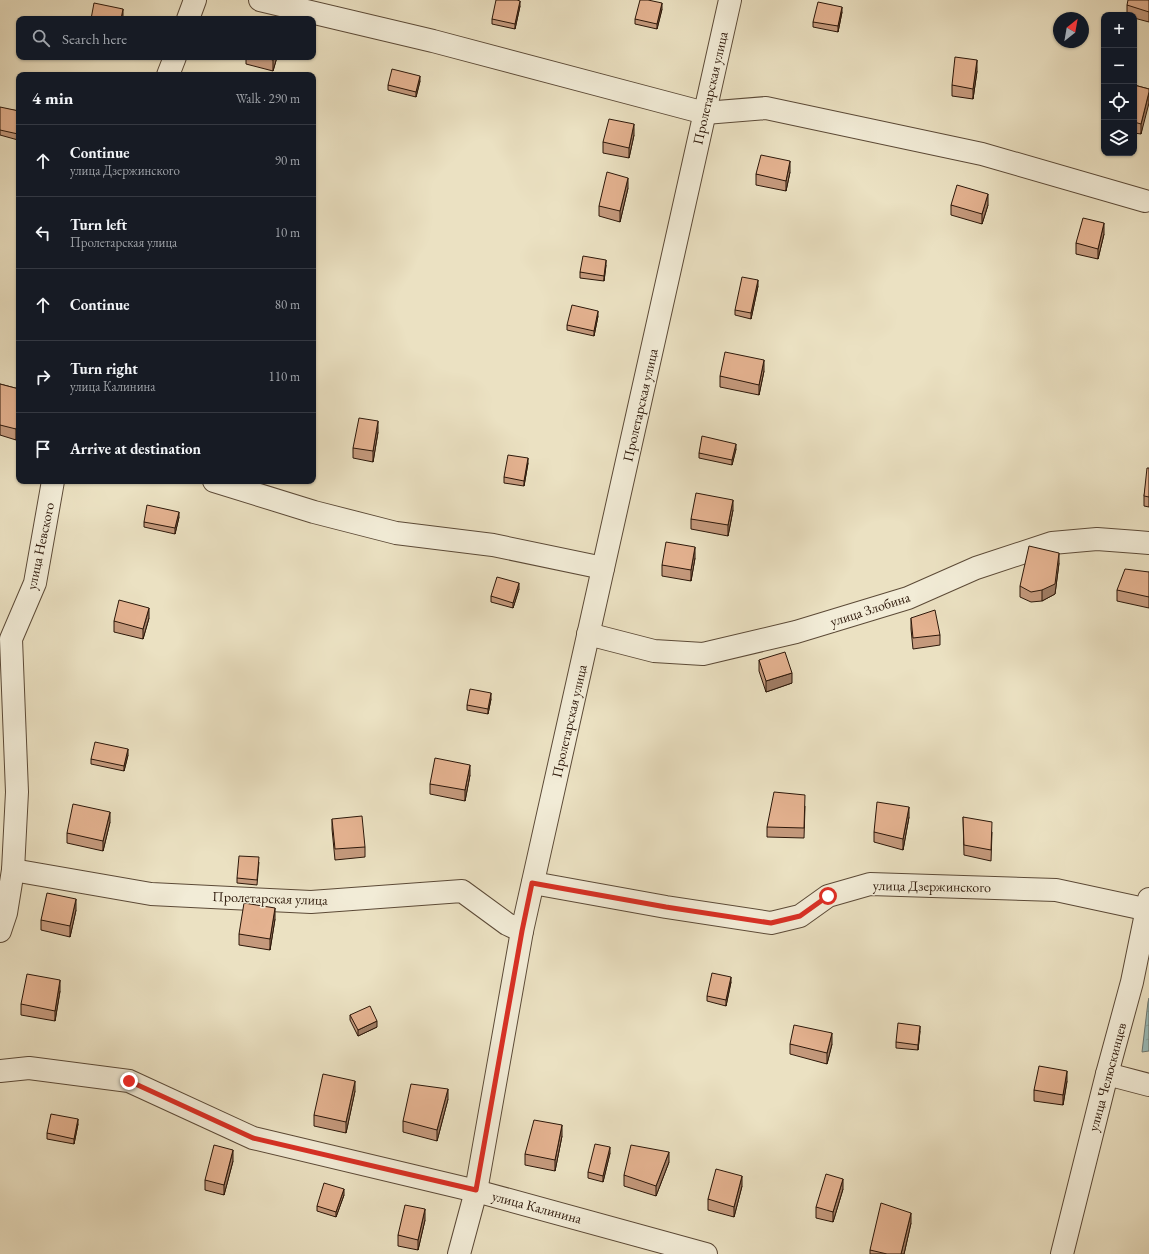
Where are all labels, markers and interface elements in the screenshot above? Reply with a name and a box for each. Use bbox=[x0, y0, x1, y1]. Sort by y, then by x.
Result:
north arrow bbox=[1053, 12, 1089, 48]
map controls bbox=[1101, 12, 1137, 156]
button: + bbox=[1101, 12, 1137, 48]
search box bbox=[16, 16, 316, 60]
icon: search bbox=[30, 27, 52, 49]
text: Search here bbox=[62, 29, 127, 48]
street label: Пролетарская улица bbox=[688, 29, 732, 146]
button: − bbox=[1101, 48, 1137, 84]
button: locate bbox=[1101, 84, 1137, 120]
text: 4 min bbox=[32, 87, 73, 109]
text: Walk · 290 m bbox=[236, 90, 300, 107]
button: layers bbox=[1101, 120, 1137, 156]
text: Continue bbox=[70, 143, 130, 162]
icon: ahead bbox=[32, 150, 54, 172]
text: 90 m bbox=[275, 152, 300, 169]
text: улица Дзержинского bbox=[70, 162, 180, 179]
text: Turn left bbox=[70, 215, 127, 234]
icon: left bbox=[32, 222, 54, 244]
text: 10 m bbox=[275, 224, 300, 241]
text: Пролетарская улица bbox=[70, 234, 177, 251]
icon: ahead bbox=[32, 294, 54, 316]
text: Continue bbox=[70, 295, 130, 314]
text: 80 m bbox=[275, 296, 300, 313]
street label: Пролетарская улица bbox=[618, 346, 662, 463]
text: Turn right bbox=[70, 359, 138, 378]
icon: right bbox=[32, 366, 54, 388]
text: 110 m bbox=[269, 368, 300, 385]
text: улица Калинина bbox=[70, 378, 155, 395]
icon: arrive bbox=[32, 438, 54, 460]
text: Arrive at destination bbox=[70, 439, 201, 458]
street label: улица Невского bbox=[22, 501, 58, 591]
street label: улица Злобина bbox=[828, 587, 913, 630]
street label: Пролетарская улица bbox=[547, 662, 591, 779]
street label: улица Дзержинского bbox=[873, 876, 991, 896]
street label: Пролетарская улица bbox=[212, 887, 328, 909]
route start bbox=[819, 887, 837, 905]
street label: улица Челюскинцев bbox=[1084, 1021, 1130, 1133]
route end bbox=[120, 1072, 138, 1090]
street label: улица Калинина bbox=[490, 1186, 584, 1228]

